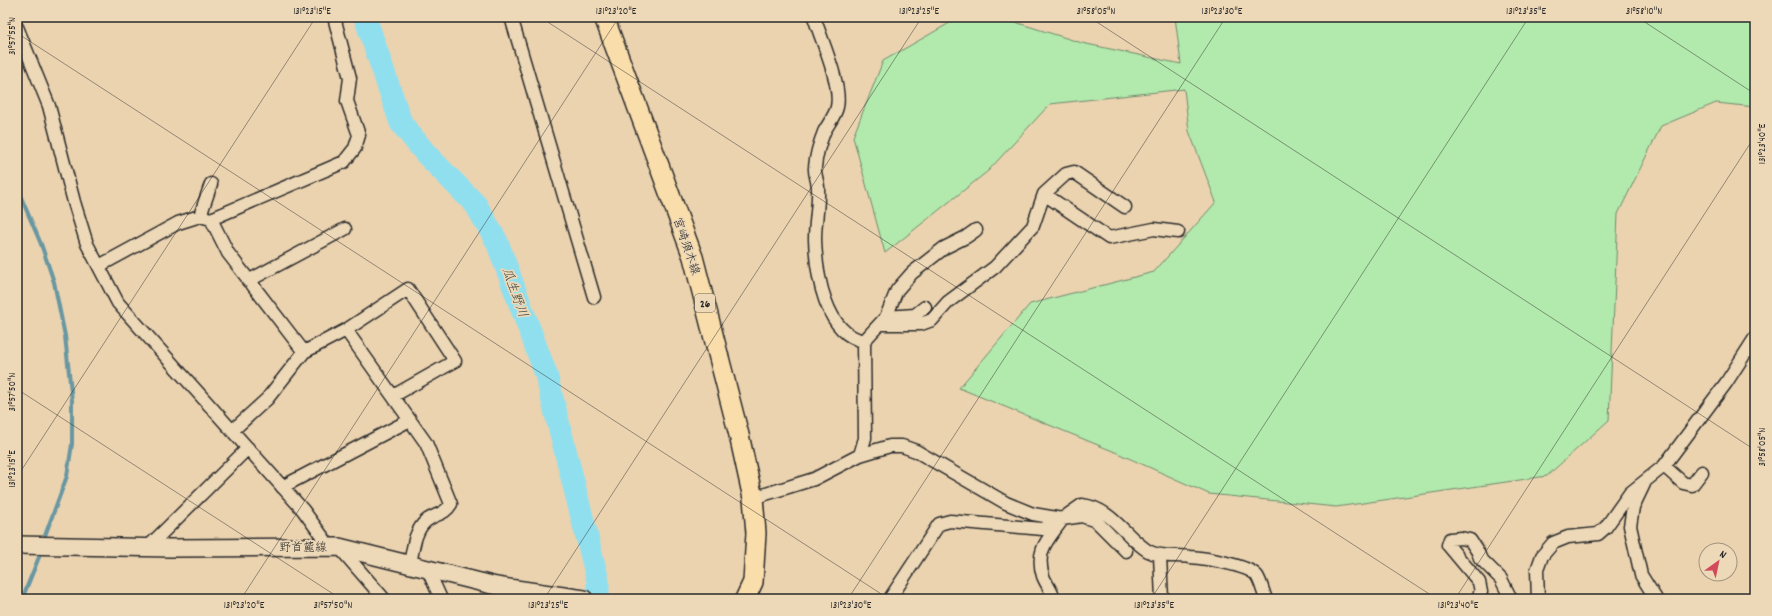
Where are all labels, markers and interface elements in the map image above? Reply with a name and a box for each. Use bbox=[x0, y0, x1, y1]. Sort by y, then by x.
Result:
text: 131°23'15"E bbox=[293, 5, 331, 19]
text: 131°23'20"E bbox=[596, 5, 637, 19]
text: 131°23'25"E bbox=[899, 5, 939, 19]
text: 31°58'05"N bbox=[1076, 5, 1116, 19]
text: 131°23'30"E bbox=[1202, 5, 1243, 19]
text: 131°23'35"E bbox=[1506, 5, 1546, 19]
text: 31°58'10"N bbox=[1626, 5, 1662, 19]
text: 31°57'55"N bbox=[6, 17, 20, 55]
text: 131°23'40"E bbox=[1756, 123, 1770, 164]
street label: 宮崎須木線 bbox=[668, 215, 703, 278]
water label: 瓜生野川 bbox=[496, 265, 531, 321]
road number: 26 bbox=[695, 294, 715, 312]
text: 31°57'50"N bbox=[6, 373, 20, 411]
text: 31°58'05"N bbox=[1756, 427, 1770, 467]
text: 131°23'15"E bbox=[6, 450, 20, 488]
street label: 野首麓線 bbox=[279, 540, 327, 557]
north arrow bbox=[1698, 542, 1738, 582]
text: N bbox=[1716, 547, 1729, 564]
text: 131°23'20"E bbox=[224, 599, 265, 613]
text: 31°57'50"N bbox=[314, 599, 352, 613]
text: 131°23'25"E bbox=[528, 599, 568, 613]
text: 131°23'30"E bbox=[831, 599, 872, 613]
text: 131°23'35"E bbox=[1134, 599, 1174, 613]
text: 131°23'40"E bbox=[1438, 599, 1479, 613]

